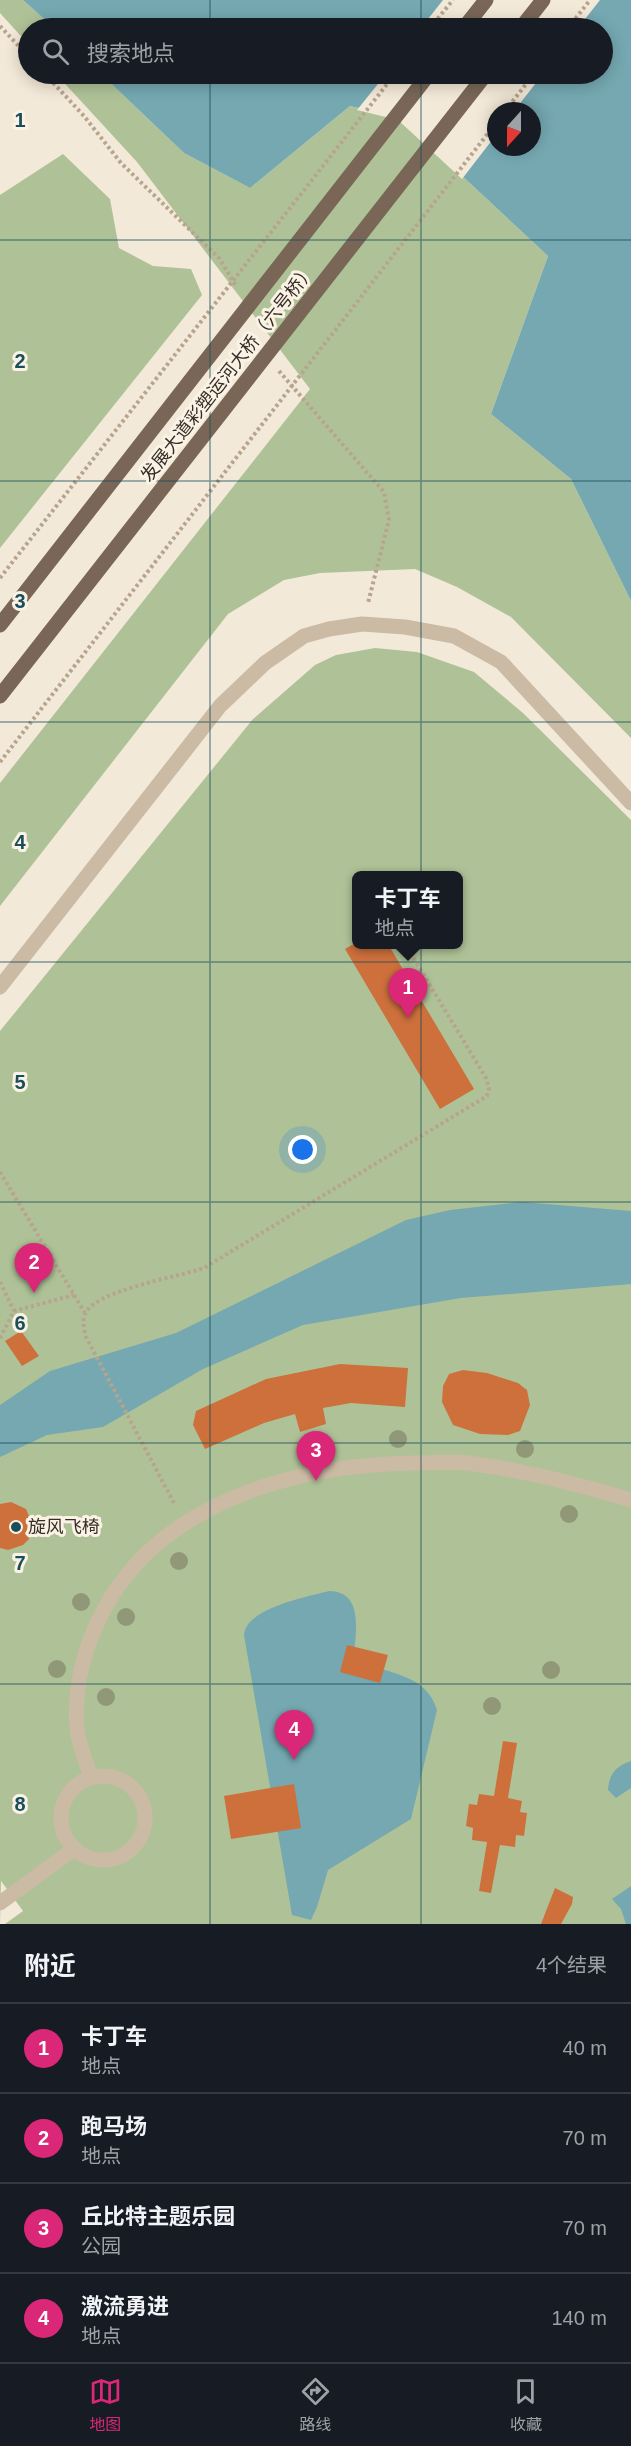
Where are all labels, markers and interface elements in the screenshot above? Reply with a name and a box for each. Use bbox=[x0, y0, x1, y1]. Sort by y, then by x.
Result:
search box bbox=[18, 18, 613, 84]
icon: search bbox=[39, 35, 72, 68]
text: 搜索地点 bbox=[87, 41, 175, 66]
north arrow bbox=[487, 102, 541, 156]
text: 1 bbox=[14, 109, 26, 131]
street label: 发展大道彩塑运河大桥（六号桥） bbox=[137, 260, 319, 486]
text: 2 bbox=[14, 350, 26, 372]
text: 3 bbox=[14, 590, 26, 612]
text: 4 bbox=[14, 831, 26, 853]
popup bbox=[352, 871, 463, 949]
text: 卡丁车 bbox=[374, 886, 441, 911]
text: 地点 bbox=[374, 917, 414, 939]
pin: 1 bbox=[388, 968, 428, 1018]
text: 5 bbox=[14, 1071, 26, 1093]
your location bbox=[288, 1135, 317, 1164]
pin: 2 bbox=[15, 1244, 54, 1293]
text: 6 bbox=[14, 1312, 26, 1334]
pin: 3 bbox=[296, 1432, 336, 1481]
place label: 旋风飞椅 bbox=[28, 1517, 100, 1537]
marker: 旋风飞椅 bbox=[9, 1520, 23, 1534]
text: 7 bbox=[14, 1552, 26, 1574]
pin: 4 bbox=[274, 1710, 314, 1760]
text: 8 bbox=[14, 1793, 26, 1815]
text: 附近 bbox=[24, 1951, 76, 1981]
text: 4个结果 bbox=[536, 1954, 607, 1976]
text: 卡丁车 bbox=[81, 2024, 147, 2049]
text: 1 bbox=[38, 2037, 49, 2059]
text: 40 m bbox=[563, 2037, 607, 2059]
text: 地点 bbox=[81, 2055, 121, 2077]
text: 跑马场 bbox=[81, 2114, 147, 2139]
text: 2 bbox=[38, 2127, 49, 2149]
text: 70 m bbox=[563, 2127, 607, 2149]
text: 地点 bbox=[81, 2145, 121, 2167]
text: 丘比特主题乐园 bbox=[81, 2204, 235, 2229]
text: 3 bbox=[38, 2217, 49, 2239]
text: 70 m bbox=[563, 2217, 607, 2239]
text: 公园 bbox=[81, 2235, 121, 2257]
text: 激流勇进 bbox=[81, 2294, 169, 2319]
text: 4 bbox=[38, 2307, 49, 2329]
text: 140 m bbox=[551, 2307, 607, 2329]
text: 地点 bbox=[81, 2325, 121, 2347]
tab: 地图 bbox=[89, 2375, 122, 2435]
tab: 路线 bbox=[299, 2375, 332, 2435]
tab: 收藏 bbox=[509, 2375, 542, 2435]

